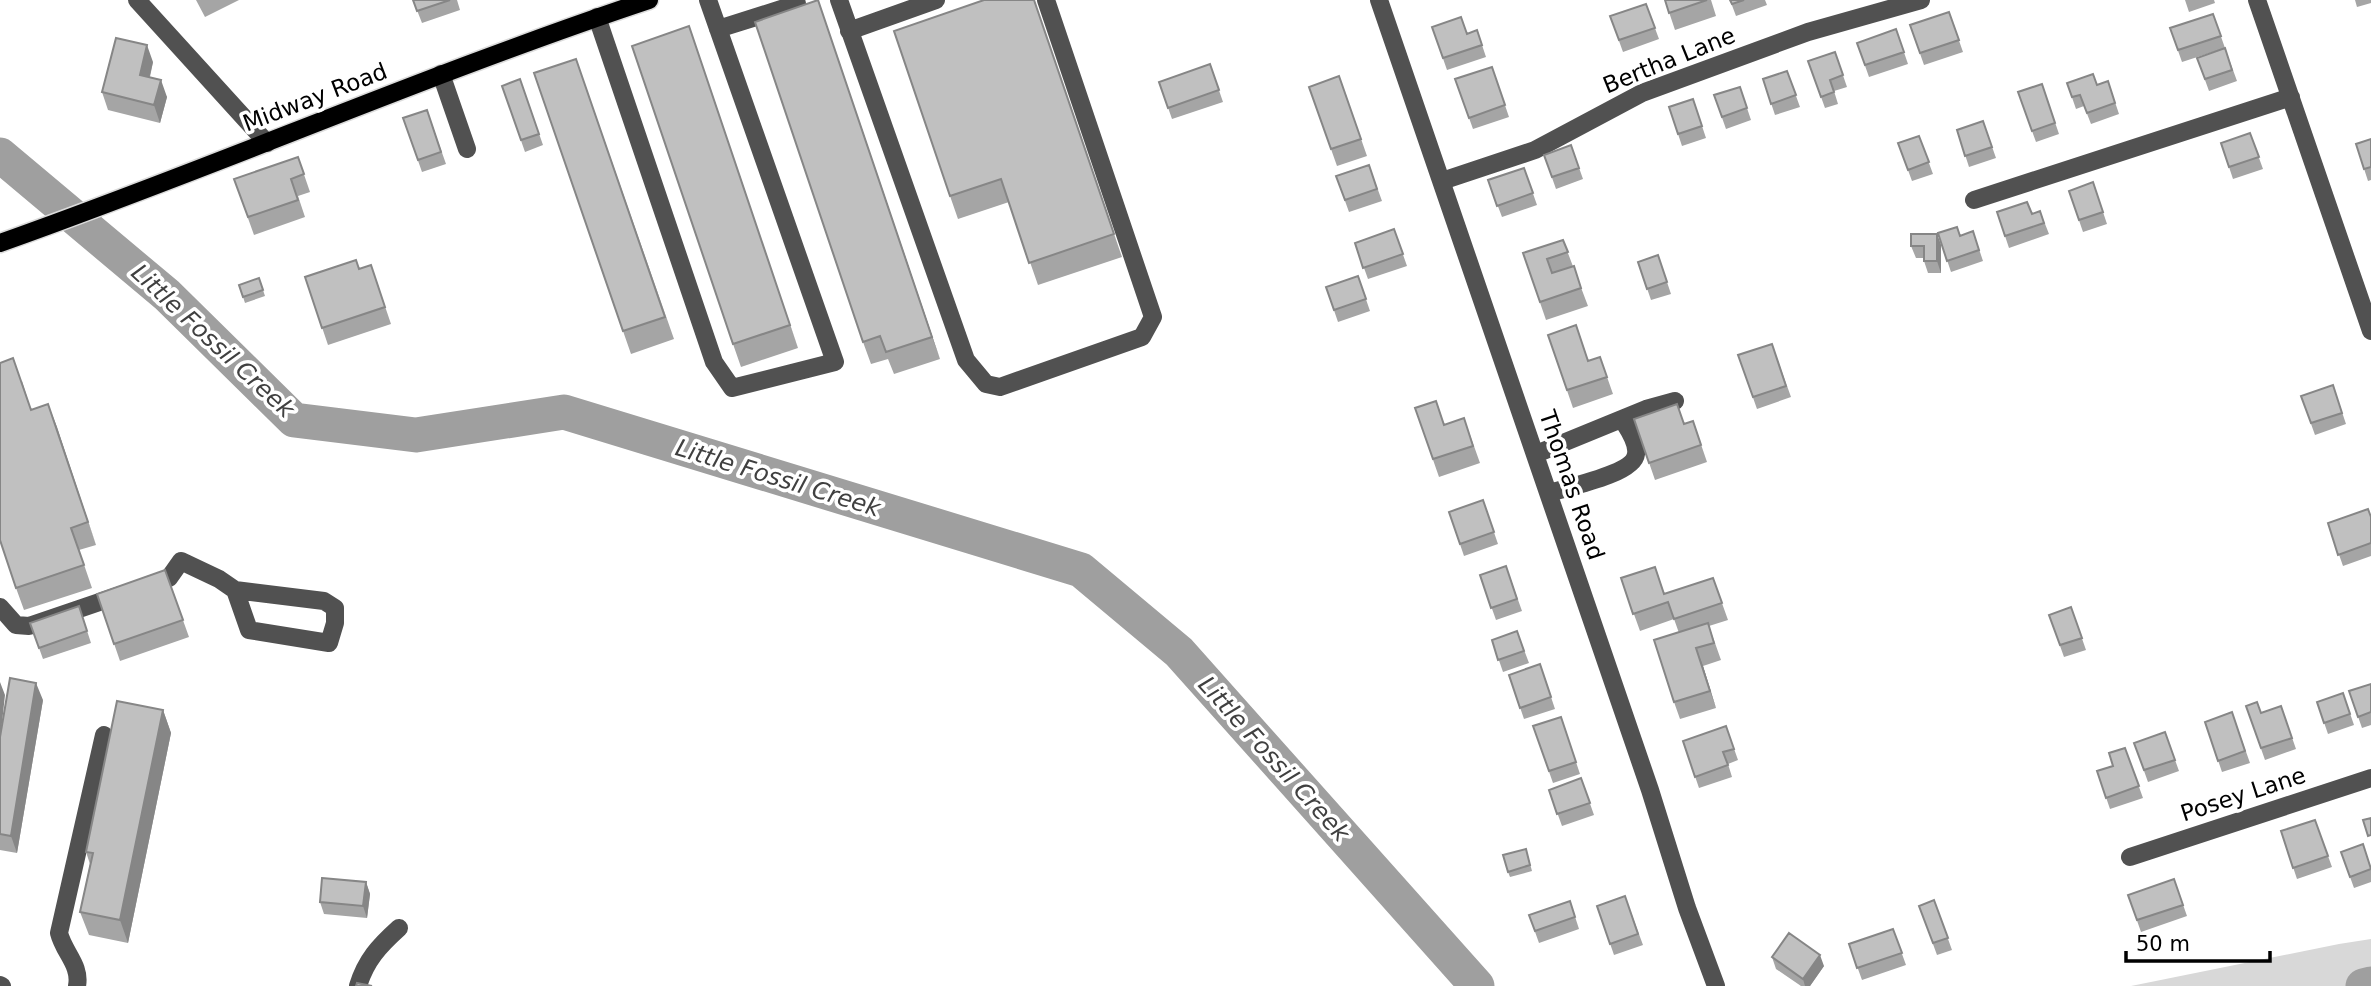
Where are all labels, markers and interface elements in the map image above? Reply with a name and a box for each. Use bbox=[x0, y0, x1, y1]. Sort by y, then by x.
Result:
street label: Bertha Lane bbox=[1599, 22, 1739, 98]
street label: Midway Road bbox=[239, 58, 391, 136]
water label: Little Fossil Creek bbox=[126, 258, 301, 424]
street label: Thomas Road bbox=[1534, 406, 1610, 563]
water label: Little Fossil Creek bbox=[672, 434, 885, 523]
water label: Little Fossil Creek bbox=[1193, 671, 1356, 848]
street label: Posey Lane bbox=[2177, 762, 2309, 826]
scale bar bbox=[2126, 920, 2270, 964]
text: 50 m bbox=[2136, 932, 2190, 956]

